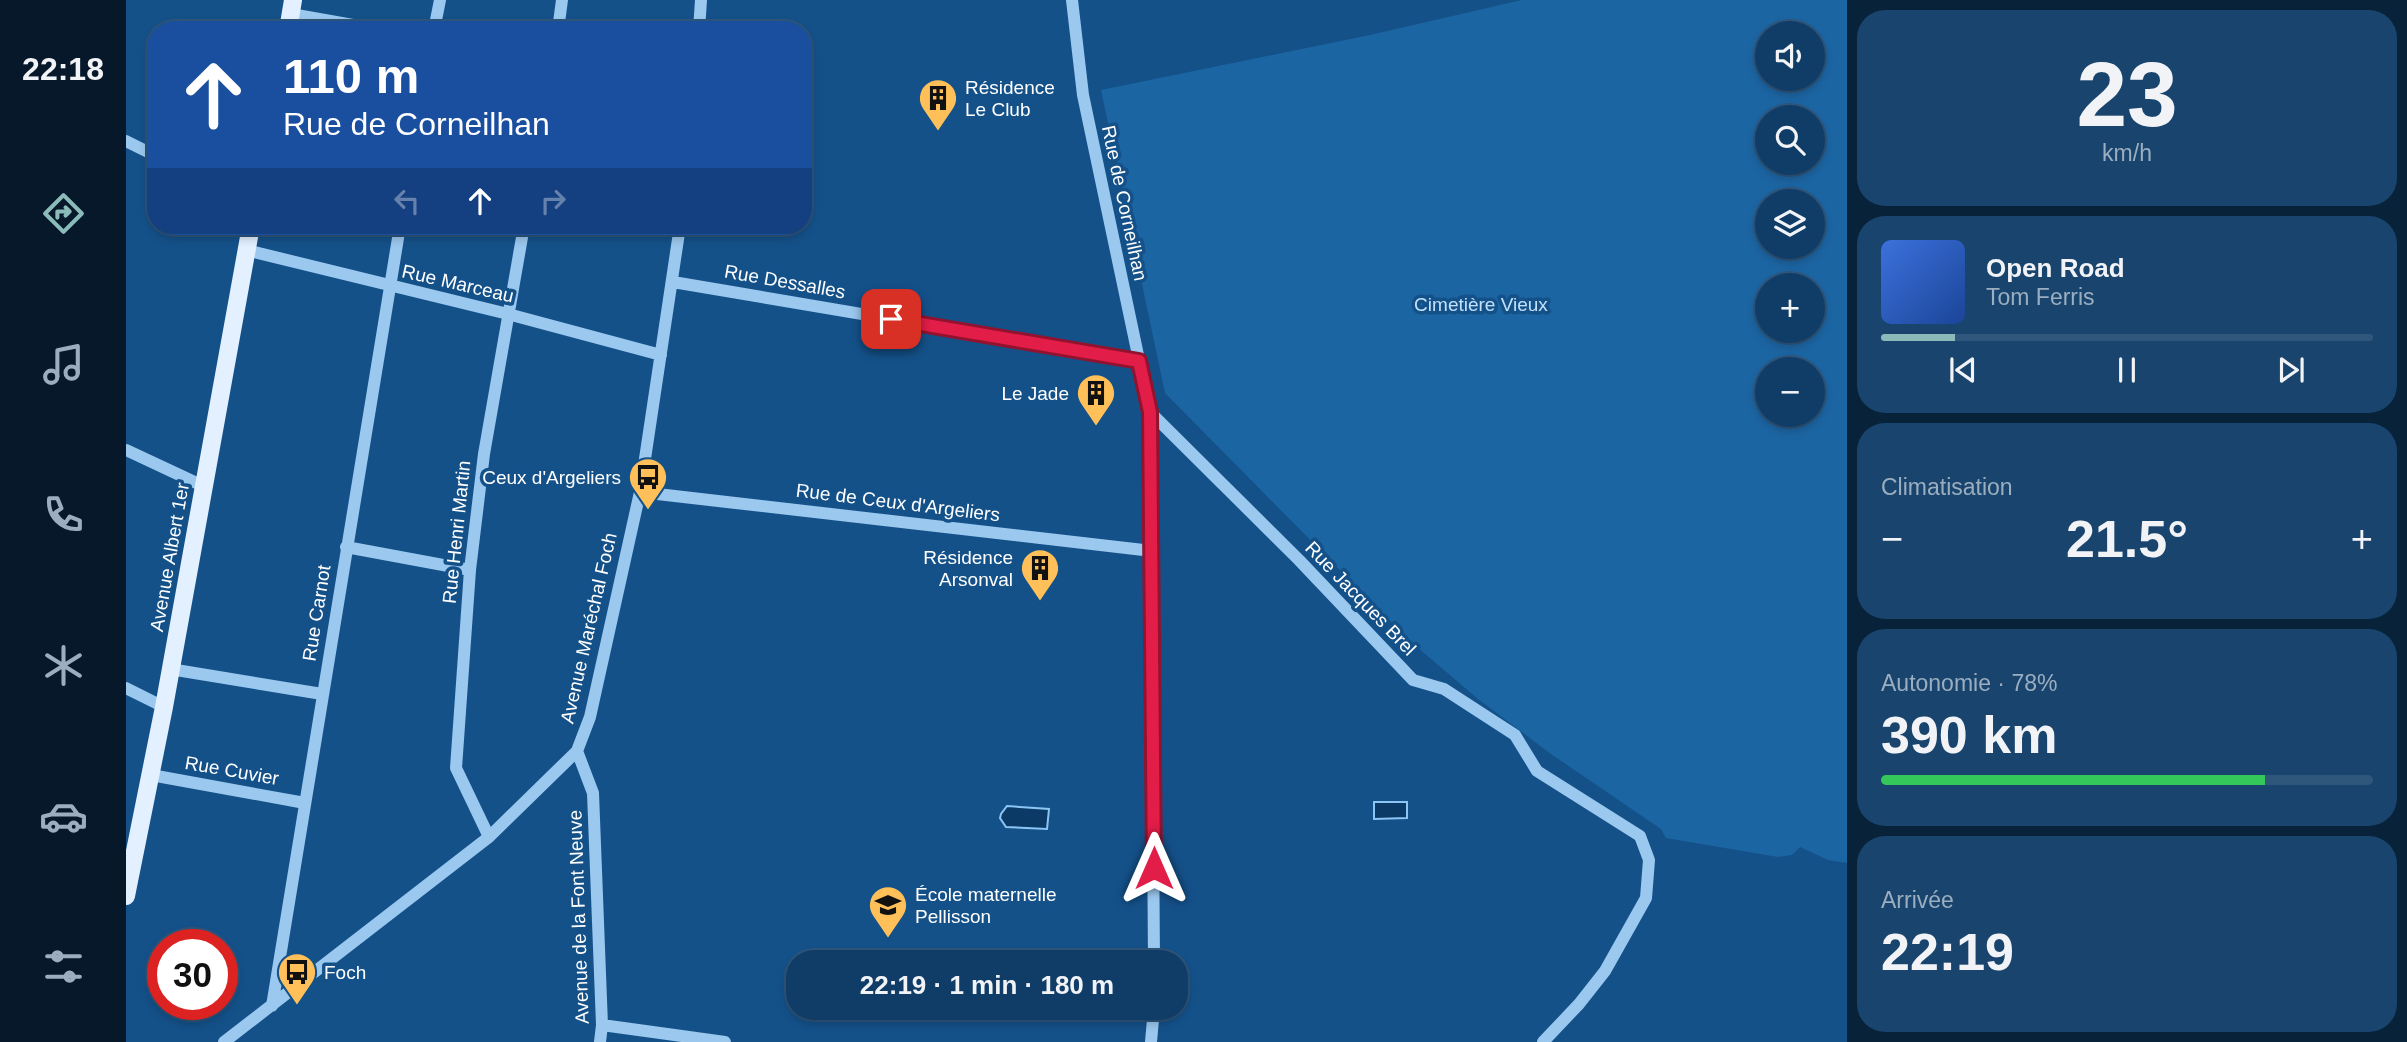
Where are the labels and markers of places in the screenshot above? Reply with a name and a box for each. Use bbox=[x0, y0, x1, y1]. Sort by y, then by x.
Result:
building icon: Résidence Le Club bbox=[917, 77, 959, 132]
place label: Résidence Le Club bbox=[965, 77, 1055, 120]
pin bbox=[861, 289, 921, 349]
building icon: Le Jade bbox=[1075, 372, 1117, 427]
place label: Le Jade bbox=[1001, 383, 1069, 404]
bus stop icon: Ceux d'Argeliers bbox=[627, 456, 669, 511]
place label: Ceux d'Argeliers bbox=[482, 467, 621, 488]
place label: Résidence Arsonval bbox=[923, 547, 1013, 590]
building icon: Résidence Arsonval bbox=[1019, 547, 1061, 602]
school or university icon: École maternelle Pellisson bbox=[867, 884, 909, 939]
place label: École maternelle Pellisson bbox=[915, 884, 1057, 927]
bus stop icon: Foch bbox=[276, 951, 318, 1006]
place label: Foch bbox=[324, 962, 366, 983]

